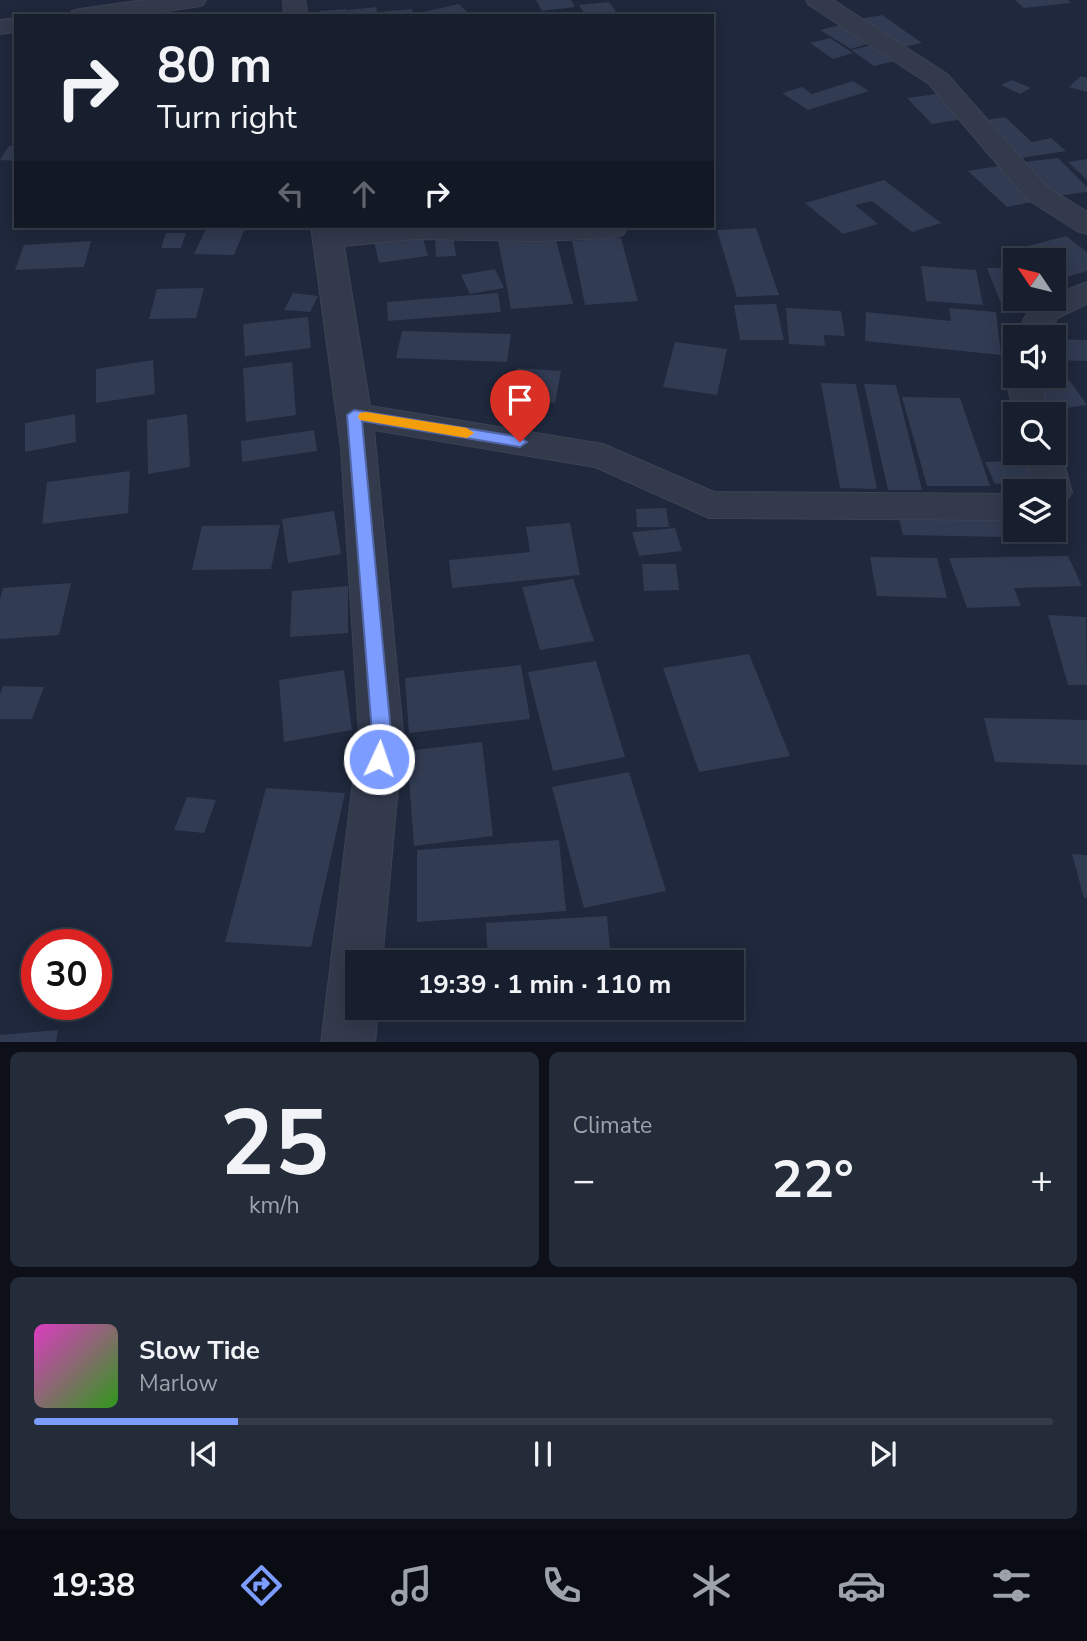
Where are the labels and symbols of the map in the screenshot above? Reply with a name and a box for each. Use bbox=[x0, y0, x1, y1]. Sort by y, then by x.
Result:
north arrow bbox=[1003, 248, 1066, 312]
pin bbox=[490, 370, 550, 442]
position arrow bbox=[342, 722, 416, 796]
speed limit sign: 30 bbox=[21, 929, 112, 1020]

